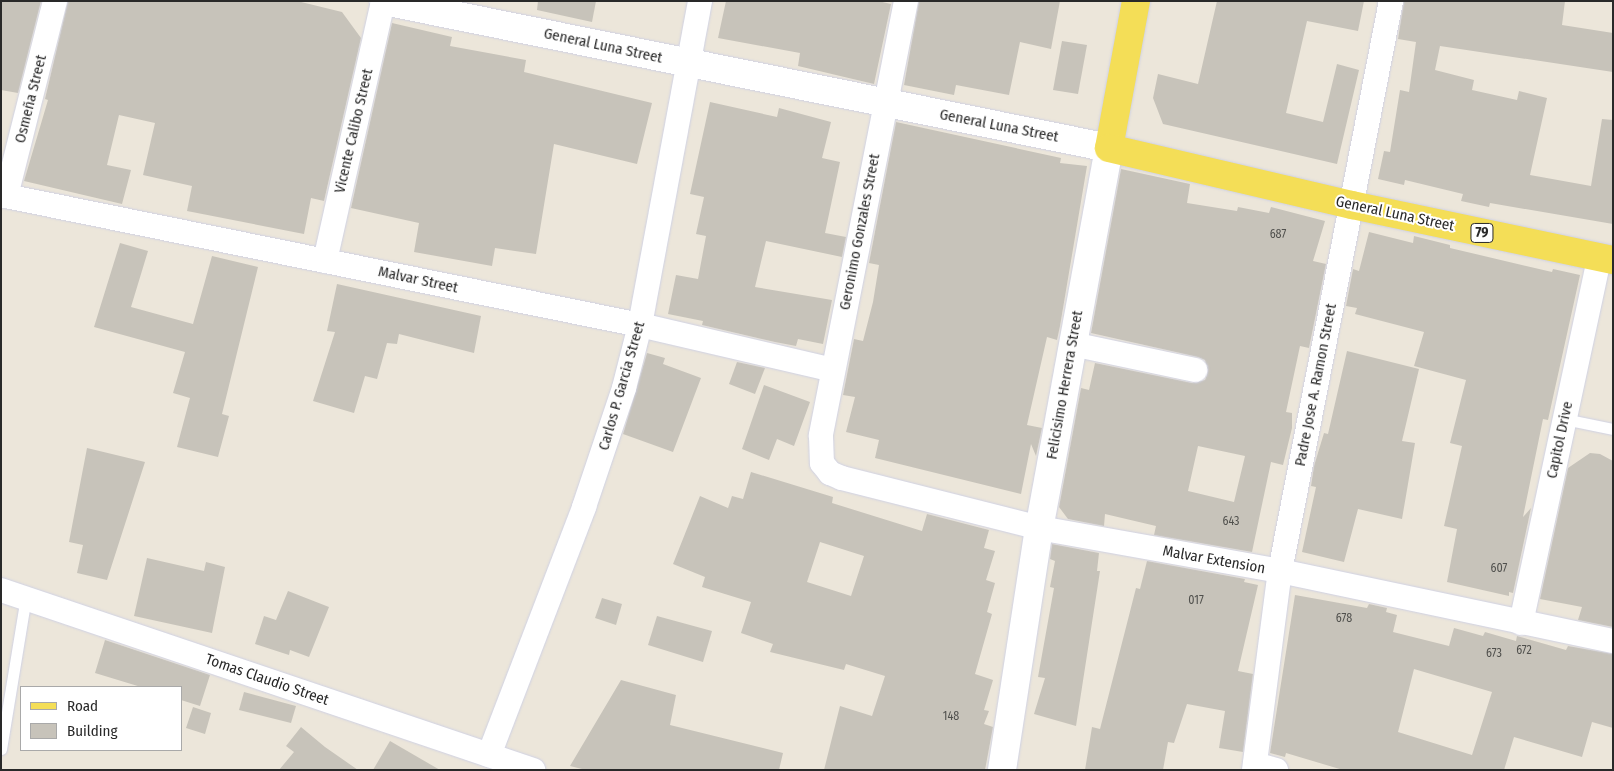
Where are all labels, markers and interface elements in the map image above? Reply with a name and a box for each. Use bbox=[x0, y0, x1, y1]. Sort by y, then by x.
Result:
street label: General Luna Street bbox=[542, 25, 664, 67]
street label: Osmeña Street bbox=[11, 53, 51, 145]
street label: Vicente Calibo Street bbox=[331, 67, 377, 195]
street label: General Luna Street bbox=[938, 106, 1060, 146]
street label: Geronimo Gonzales Street bbox=[836, 152, 884, 312]
street label: General Luna Street bbox=[1334, 193, 1456, 235]
road number: 79 bbox=[1470, 222, 1494, 244]
house number: 687 bbox=[1270, 228, 1286, 242]
street label: Malvar Street bbox=[376, 263, 460, 297]
street label: Padre Jose A. Ramon Street bbox=[1291, 302, 1341, 468]
street label: Felicisimo Herrera Street bbox=[1043, 309, 1087, 461]
street label: Carlos P. Garcia Street bbox=[595, 319, 649, 453]
street label: Capitol Drive bbox=[1543, 400, 1577, 480]
house number: 643 bbox=[1222, 515, 1240, 529]
street label: Malvar Extension bbox=[1161, 542, 1267, 578]
house number: 607 bbox=[1491, 562, 1507, 576]
house number: 017 bbox=[1188, 594, 1204, 608]
house number: 678 bbox=[1336, 612, 1352, 626]
house number: 672 bbox=[1516, 644, 1532, 658]
house number: 673 bbox=[1486, 647, 1502, 661]
street label: Tomas Claudio Street bbox=[203, 650, 331, 710]
legend bbox=[20, 686, 182, 751]
text: Road bbox=[67, 697, 98, 715]
house number: 148 bbox=[943, 710, 959, 724]
text: Building bbox=[67, 722, 118, 740]

